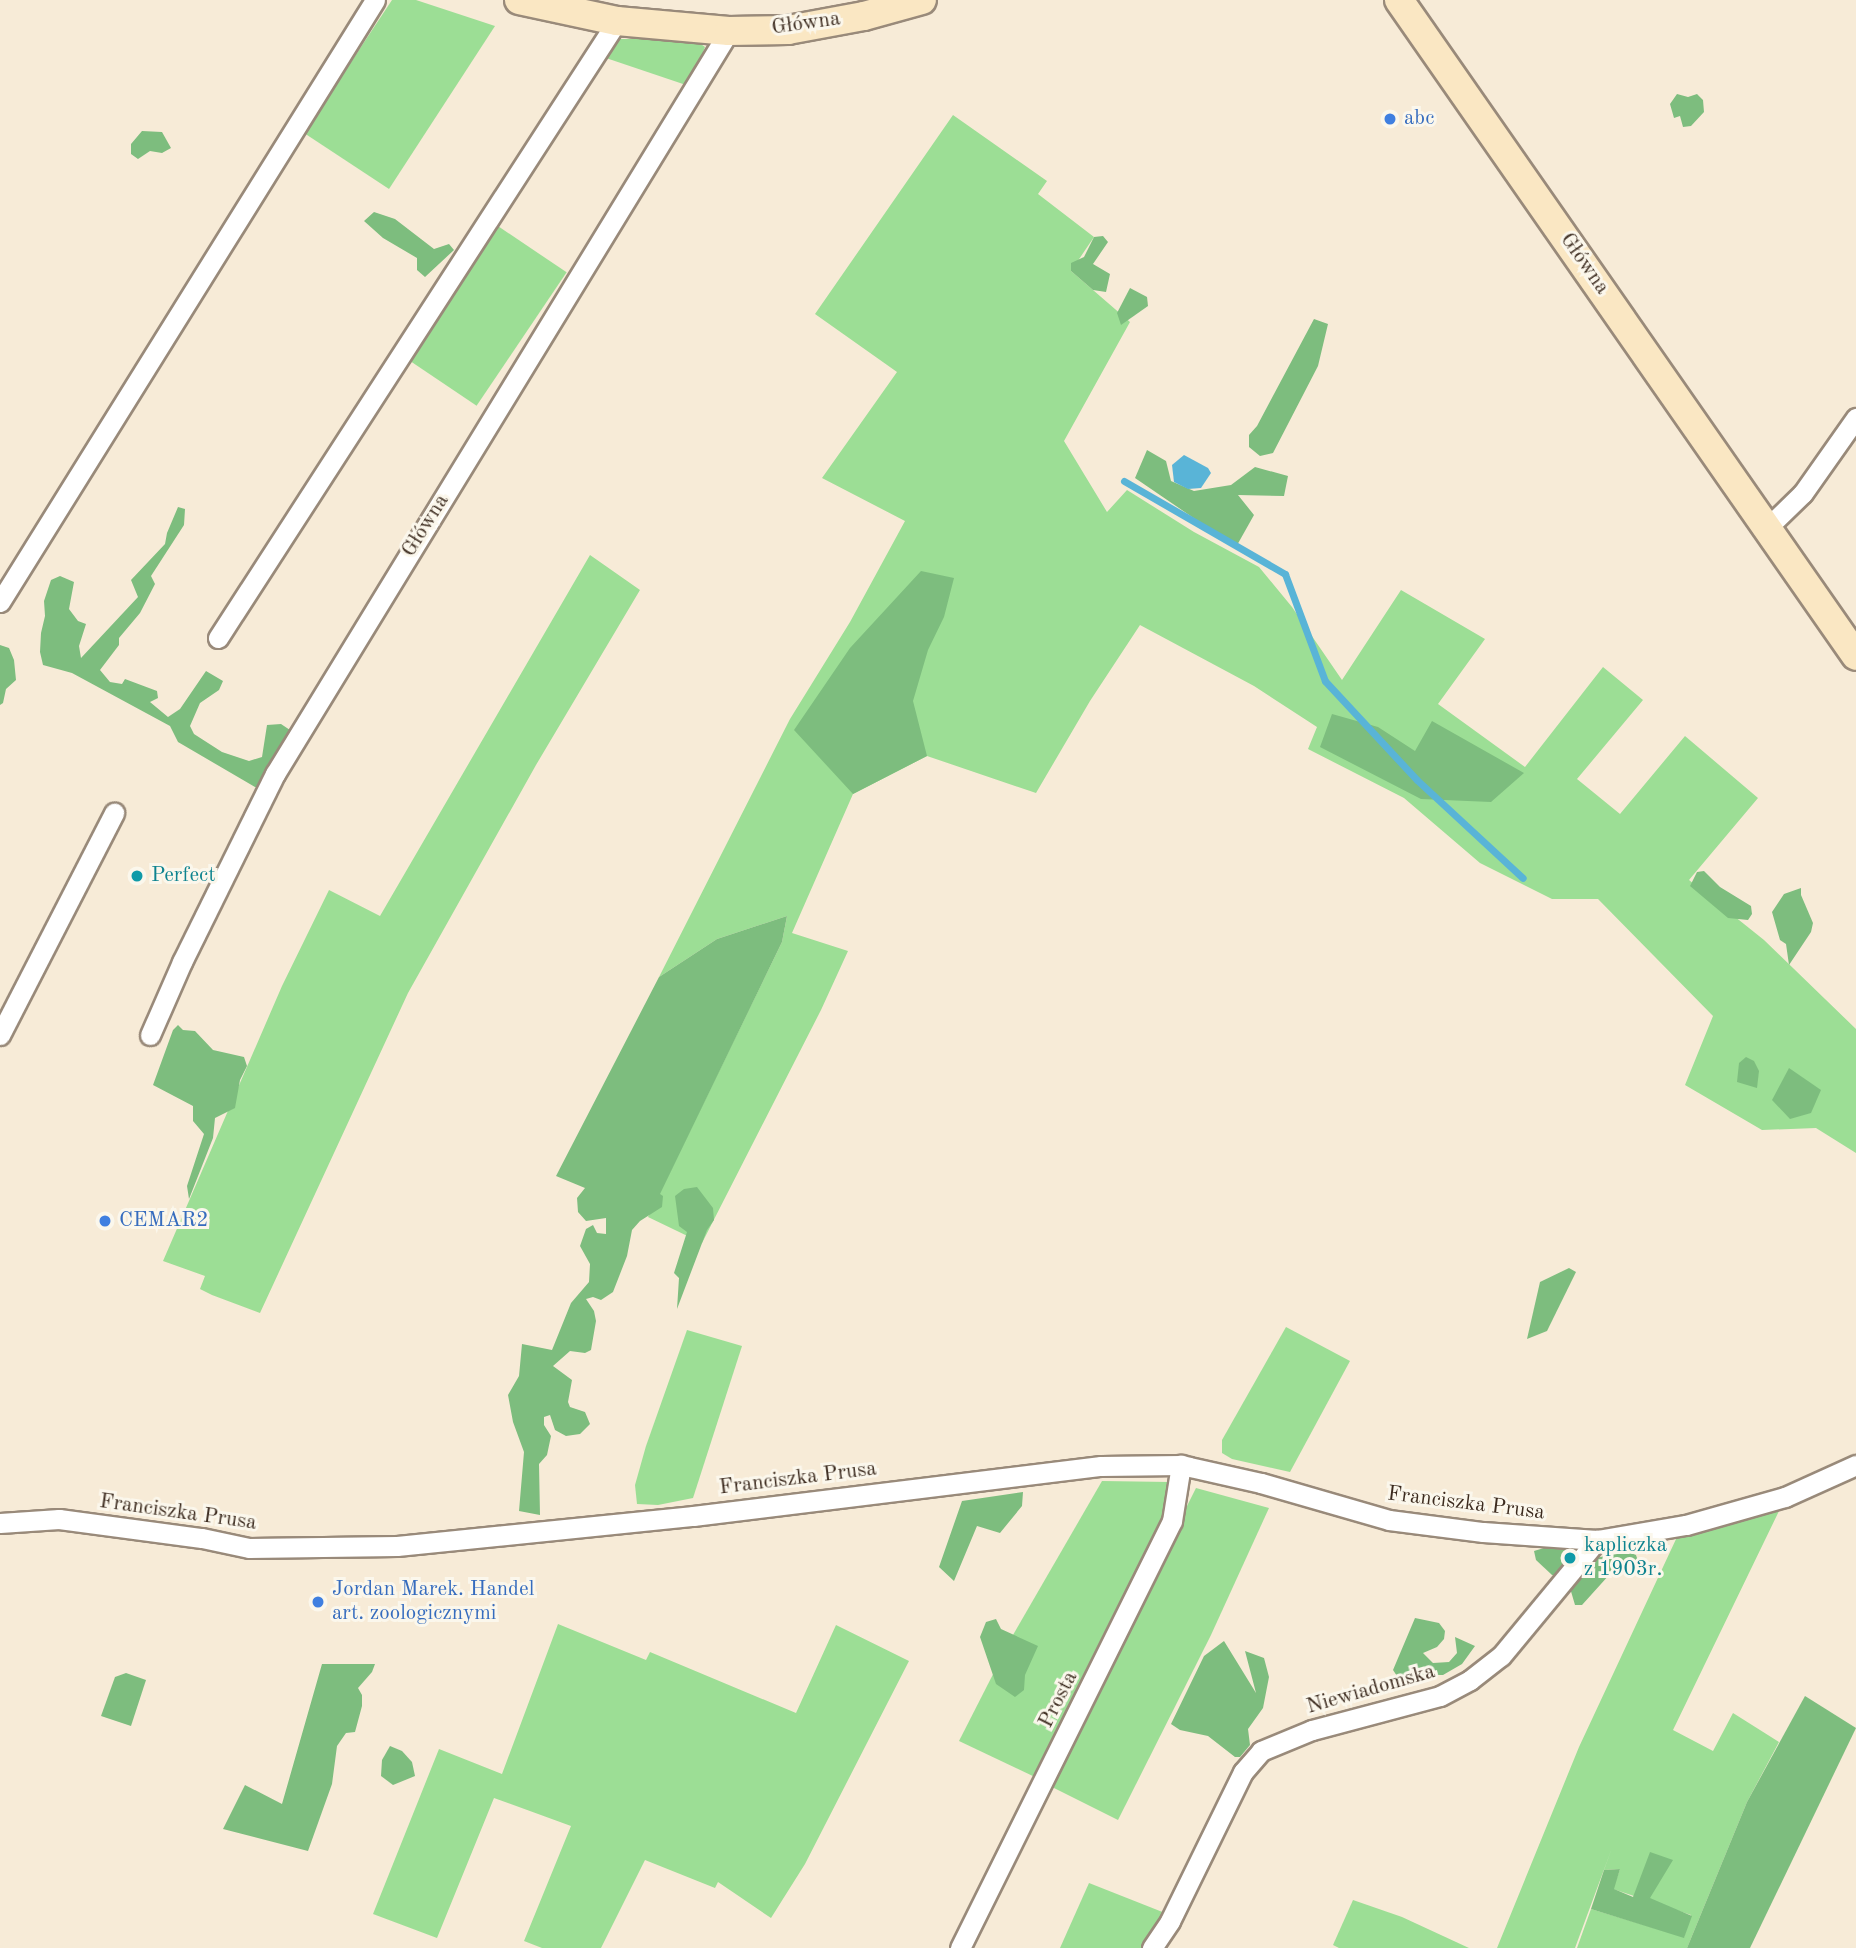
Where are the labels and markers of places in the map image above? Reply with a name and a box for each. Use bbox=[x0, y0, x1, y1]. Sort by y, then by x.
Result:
place label: abc bbox=[1404, 106, 1434, 132]
marker: abc bbox=[1382, 111, 1398, 127]
place label: Perfect bbox=[151, 863, 216, 889]
marker: Perfect bbox=[129, 868, 145, 884]
place label: CEMAR2 bbox=[119, 1208, 208, 1234]
marker: CEMAR2 bbox=[97, 1213, 113, 1229]
place label: kapliczka z 1903r. bbox=[1584, 1533, 1667, 1583]
marker: kapliczka z 1903r. bbox=[1562, 1550, 1578, 1566]
place label: Jordan Marek. Handel art. zoologicznymi bbox=[332, 1577, 534, 1627]
marker: Jordan Marek. Handel art. zoologicznymi bbox=[310, 1594, 326, 1610]

